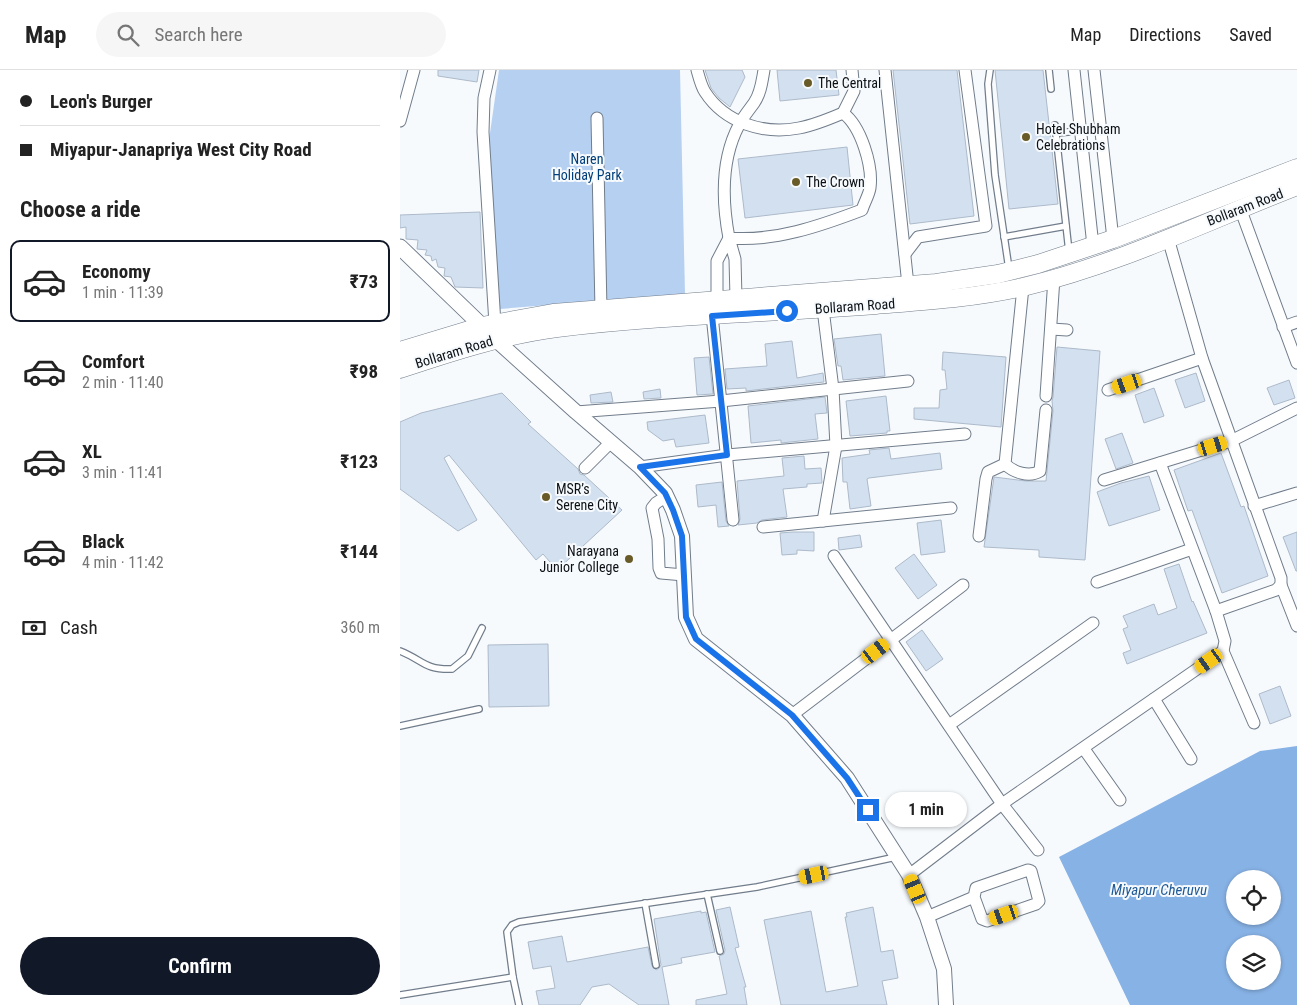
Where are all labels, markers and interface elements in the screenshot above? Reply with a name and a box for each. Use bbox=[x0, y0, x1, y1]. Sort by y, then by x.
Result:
search box bbox=[96, 12, 446, 57]
text: Map bbox=[25, 21, 66, 49]
icon: search bbox=[114, 21, 142, 49]
text: Search here bbox=[154, 23, 243, 46]
text: Map bbox=[1070, 24, 1101, 45]
text: Directions bbox=[1129, 24, 1201, 45]
text: Saved bbox=[1229, 24, 1272, 45]
place label: The Central bbox=[818, 75, 881, 91]
marker: The Central bbox=[802, 77, 814, 89]
text: Leon's Burger bbox=[50, 90, 153, 113]
place label: Hotel Shubham Celebrations bbox=[1036, 121, 1121, 153]
marker: Hotel Shubham Celebrations bbox=[1020, 131, 1032, 143]
text: Miyapur-Janapriya West City Road bbox=[50, 138, 312, 161]
park label: Naren Holiday Park bbox=[552, 151, 623, 183]
place label: The Crown bbox=[806, 174, 865, 190]
marker: The Crown bbox=[790, 176, 802, 188]
street label: Bollaram Road bbox=[1205, 185, 1285, 229]
text: Choose a ride bbox=[20, 197, 141, 222]
icon: car bbox=[22, 259, 67, 304]
text: Economy bbox=[82, 260, 151, 283]
text: ₹73 bbox=[350, 270, 378, 293]
text: 1 min · 11:39 bbox=[82, 283, 164, 302]
street label: Bollaram Road bbox=[814, 295, 896, 317]
route start bbox=[776, 300, 798, 322]
street label: Bollaram Road bbox=[413, 333, 495, 371]
icon: car bbox=[22, 349, 67, 394]
text: Comfort bbox=[82, 350, 145, 373]
text: ₹98 bbox=[350, 360, 378, 383]
car bbox=[1110, 372, 1143, 396]
text: 2 min · 11:40 bbox=[82, 373, 164, 392]
car bbox=[1196, 434, 1229, 458]
icon: car bbox=[22, 439, 67, 484]
text: XL bbox=[82, 440, 102, 463]
text: ₹123 bbox=[340, 450, 378, 473]
text: 3 min · 11:41 bbox=[82, 463, 164, 482]
place label: MSR’s Serene City bbox=[556, 481, 618, 513]
marker: MSR’s Serene City bbox=[540, 491, 552, 503]
icon: car bbox=[22, 529, 67, 574]
text: Black bbox=[82, 530, 124, 553]
text: ₹144 bbox=[340, 540, 378, 563]
place label: Narayana Junior College bbox=[540, 543, 619, 575]
text: 4 min · 11:42 bbox=[82, 553, 164, 572]
marker: Narayana Junior College bbox=[623, 553, 635, 565]
icon: cash bbox=[20, 614, 48, 642]
text: Cash bbox=[60, 616, 98, 639]
text: 360 m bbox=[341, 618, 380, 637]
car bbox=[859, 636, 892, 666]
car bbox=[1192, 646, 1225, 676]
callout: 1 min bbox=[886, 792, 968, 828]
route end bbox=[857, 799, 879, 821]
text: 1 min bbox=[908, 800, 944, 819]
car bbox=[797, 865, 830, 885]
map controls bbox=[1226, 870, 1281, 990]
button: locate bbox=[1226, 870, 1281, 925]
car bbox=[902, 872, 927, 906]
water label: Miyapur Cheruvu bbox=[1111, 881, 1207, 899]
car bbox=[987, 903, 1020, 927]
button: layers bbox=[1226, 935, 1281, 990]
button: Confirm bbox=[20, 937, 380, 995]

